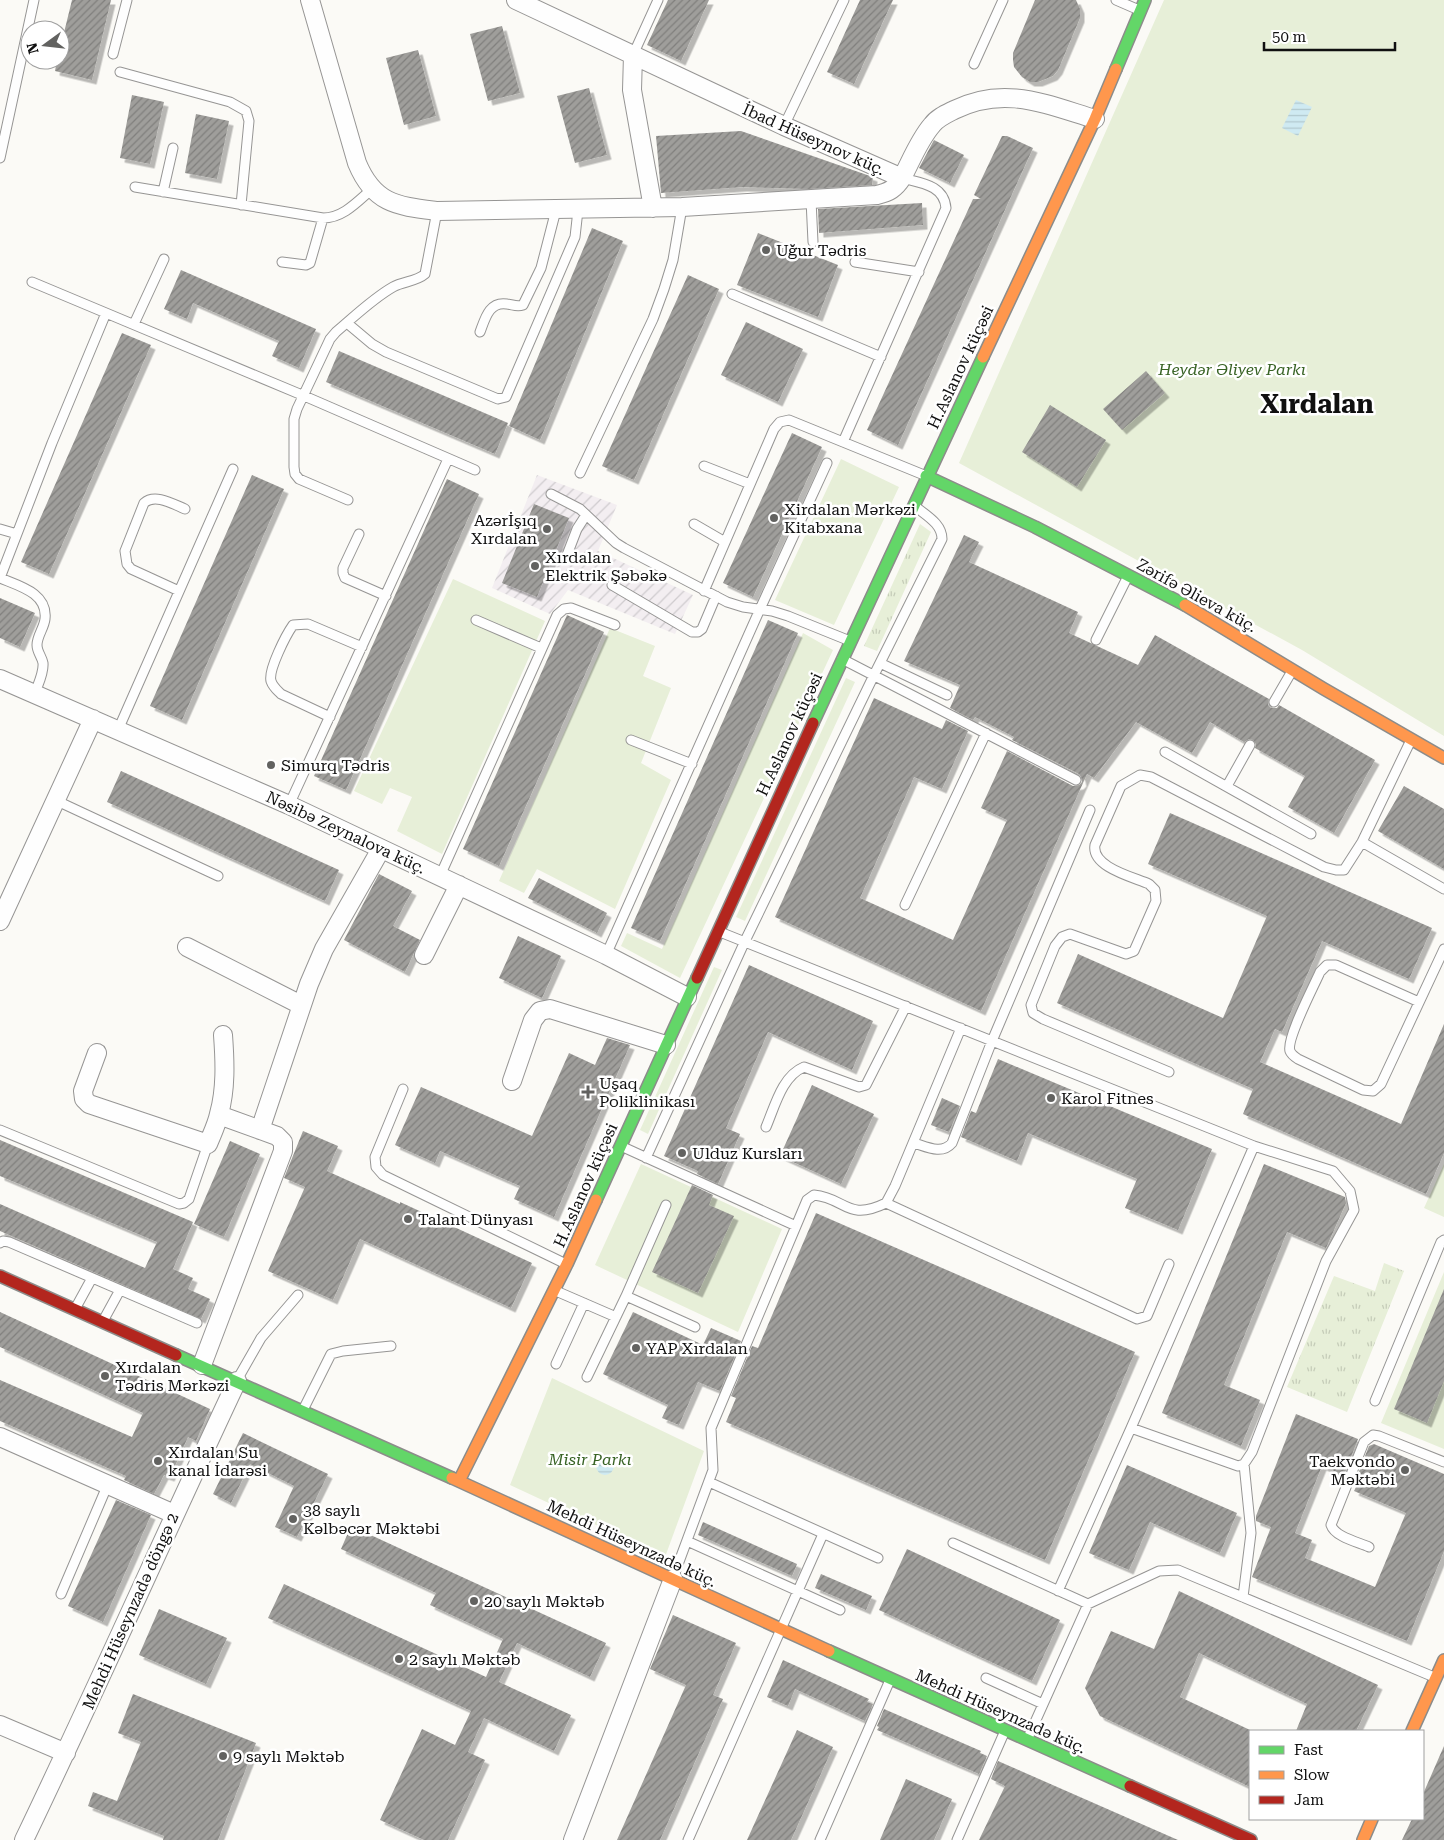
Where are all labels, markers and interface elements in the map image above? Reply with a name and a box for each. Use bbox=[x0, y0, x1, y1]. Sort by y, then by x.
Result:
north arrow bbox=[20, 20, 70, 70]
scale bar bbox=[1264, 20, 1395, 52]
text: 50 m bbox=[1272, 28, 1307, 46]
text: N bbox=[23, 41, 42, 56]
street label: İbad Hüseynov küç. bbox=[740, 99, 888, 179]
place label: Uğur Tədris bbox=[776, 241, 867, 260]
marker: Uğur Tədris bbox=[760, 244, 772, 256]
street label: H.Aslanov küçəsi bbox=[924, 302, 997, 432]
park label: Heydər Əliyev Parkı bbox=[1157, 360, 1306, 379]
district label: Xırdalan bbox=[1260, 389, 1374, 419]
place label: Xirdalan Mərkəzi Kitabxana bbox=[784, 500, 916, 537]
place label: Azərİşıq Xırdalan bbox=[471, 511, 537, 548]
marker: Xirdalan Mərkəzi Kitabxana bbox=[768, 512, 780, 524]
marker: Azərİşıq Xırdalan bbox=[541, 523, 553, 535]
place label: Xırdalan Elektrik Şəbəkə bbox=[545, 548, 667, 585]
street label: Zərifə Əlieva küç. bbox=[1133, 555, 1260, 636]
marker: Xırdalan Elektrik Şəbəkə bbox=[529, 560, 541, 572]
street label: H.Aslanov küçəsi bbox=[753, 669, 826, 799]
place label: Simurq Tədris bbox=[281, 756, 390, 775]
marker: Simurq Tədris bbox=[265, 759, 277, 771]
street label: Nəsibə Zeynalova küç. bbox=[263, 787, 428, 878]
place label: Uşaq Poliklinikası bbox=[599, 1074, 695, 1111]
marker: Uşaq Poliklinikası bbox=[581, 1085, 595, 1099]
place label: Karol Fitnes bbox=[1061, 1089, 1154, 1108]
marker: Karol Fitnes bbox=[1045, 1092, 1057, 1104]
street label: H.Aslanov küçəsi bbox=[550, 1120, 621, 1250]
place label: Ulduz Kursları bbox=[692, 1144, 802, 1163]
marker: Ulduz Kursları bbox=[676, 1147, 688, 1159]
place label: Talant Dünyası bbox=[418, 1210, 533, 1229]
marker: Talant Dünyası bbox=[402, 1213, 414, 1225]
place label: YAP Xırdalan bbox=[646, 1339, 748, 1358]
marker: YAP Xırdalan bbox=[630, 1342, 642, 1354]
place label: Xırdalan Tədris Mərkəzi bbox=[115, 1358, 229, 1395]
marker: Xırdalan Tədris Mərkəzi bbox=[99, 1370, 111, 1382]
place label: Xırdalan Su kanal İdarəsi bbox=[168, 1443, 267, 1480]
park label: Misir Parkı bbox=[547, 1450, 632, 1469]
place label: Taekvondo Məktəbi bbox=[1309, 1452, 1395, 1489]
marker: Xırdalan Su kanal İdarəsi bbox=[152, 1455, 164, 1467]
marker: Taekvondo Məktəbi bbox=[1399, 1464, 1411, 1476]
street label: Mehdi Hüseynzadə küç. bbox=[544, 1496, 719, 1591]
place label: 38 saylı Kəlbəcər Məktəbi bbox=[303, 1501, 440, 1538]
street label: Mehdi Hüseynzadə döngə 2 bbox=[78, 1510, 182, 1712]
marker: 38 saylı Kəlbəcər Məktəbi bbox=[287, 1513, 299, 1525]
place label: 20 saylı Məktəb bbox=[484, 1592, 605, 1611]
marker: 20 saylı Məktəb bbox=[468, 1595, 480, 1607]
place label: 2 saylı Məktəb bbox=[409, 1650, 521, 1669]
marker: 2 saylı Məktəb bbox=[393, 1653, 405, 1665]
street label: Mehdi Hüseynzadə küç. bbox=[913, 1665, 1089, 1758]
legend bbox=[1249, 1730, 1424, 1820]
text: Fast bbox=[1294, 1741, 1324, 1759]
place label: 9 saylı Məktəb bbox=[233, 1747, 345, 1766]
marker: 9 saylı Məktəb bbox=[217, 1750, 229, 1762]
text: Slow bbox=[1294, 1766, 1330, 1784]
text: Jam bbox=[1294, 1791, 1324, 1809]

